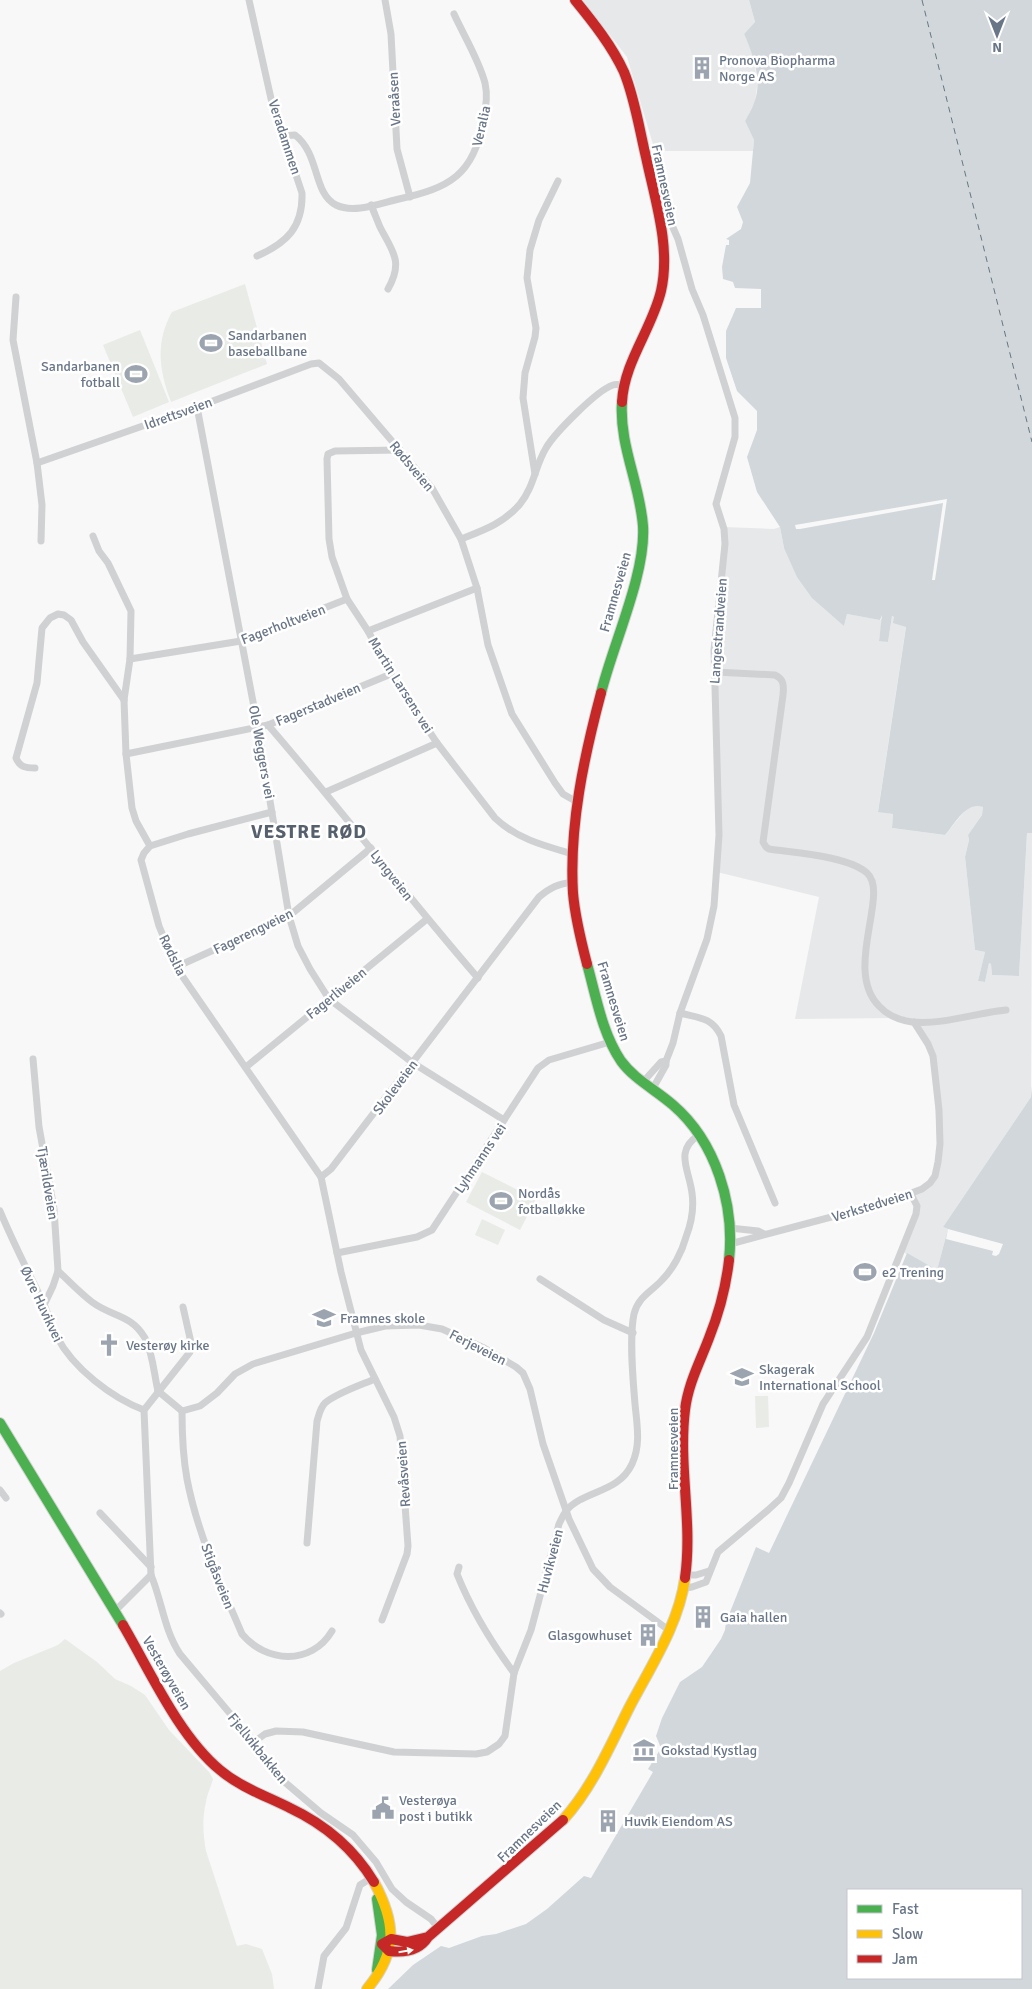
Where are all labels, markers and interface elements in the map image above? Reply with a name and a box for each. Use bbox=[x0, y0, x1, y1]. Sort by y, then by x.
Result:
north arrow bbox=[972, 10, 1022, 60]
text: N bbox=[992, 39, 1002, 56]
place label: Pronova Biopharma Norge AS bbox=[719, 52, 835, 85]
building icon: Pronova Biopharma Norge AS bbox=[689, 55, 715, 81]
street label: Veraåsen bbox=[385, 71, 404, 127]
street label: Veradammen bbox=[264, 97, 305, 177]
street label: Veralia bbox=[469, 104, 494, 148]
street label: Framnesveien bbox=[648, 143, 681, 227]
place label: Sandarbanen baseballbane bbox=[228, 327, 307, 360]
sports icon: Sandarbanen baseballbane bbox=[198, 330, 224, 356]
place label: Sandarbanen fotball bbox=[41, 358, 120, 391]
sports icon: Sandarbanen fotball bbox=[123, 361, 149, 387]
street label: Idrettsveien bbox=[142, 393, 214, 434]
street label: Rødsveien bbox=[386, 438, 438, 495]
street label: Framnesveien bbox=[596, 550, 635, 634]
street label: Langestrandveien bbox=[706, 577, 731, 685]
street label: Fagerholtveien bbox=[239, 601, 328, 648]
street label: Martin Larsens vei bbox=[364, 634, 437, 736]
street label: Fagerstadveien bbox=[273, 679, 363, 730]
street label: Ole Weggers vei bbox=[245, 704, 278, 800]
district label: VESTRE RØD bbox=[251, 820, 367, 844]
street label: Lyngveien bbox=[366, 846, 417, 904]
street label: Fagerengveien bbox=[210, 905, 296, 958]
street label: Rødslia bbox=[155, 932, 190, 979]
street label: Framnesveien bbox=[593, 959, 634, 1043]
street label: Fagerliveien bbox=[303, 964, 370, 1023]
street label: Skoleveien bbox=[369, 1057, 422, 1118]
street label: Lyhmanns vei bbox=[451, 1120, 510, 1196]
street label: Tjærildveien bbox=[33, 1145, 62, 1221]
place label: Nordås fotballøkke bbox=[518, 1185, 585, 1218]
street label: Verkstedveien bbox=[830, 1185, 915, 1226]
sports icon: Nordås fotballøkke bbox=[488, 1188, 514, 1214]
sports icon: e2 Trening bbox=[852, 1259, 878, 1285]
street label: Øvre Huvikvei bbox=[17, 1264, 67, 1345]
place label: e2 Trening bbox=[882, 1264, 944, 1281]
school or university icon: Framnes skole bbox=[311, 1305, 337, 1331]
place label: Framnes skole bbox=[340, 1310, 425, 1327]
street label: Ferjeveien bbox=[446, 1326, 509, 1369]
church icon: Vesterøy kirke bbox=[96, 1332, 122, 1358]
place label: Vesterøy kirke bbox=[126, 1337, 210, 1354]
place label: Skagerak International School bbox=[759, 1361, 881, 1394]
school or university icon: Skagerak International School bbox=[729, 1364, 755, 1390]
street label: Framnesveien bbox=[665, 1408, 682, 1490]
street label: Revåsveien bbox=[393, 1440, 414, 1508]
street label: Huvikveien bbox=[534, 1527, 567, 1595]
street label: Stigåsveien bbox=[197, 1541, 238, 1611]
building icon: Gaia hallen bbox=[690, 1604, 716, 1630]
place label: Gaia hallen bbox=[720, 1609, 787, 1626]
building icon: Glasgowhuset bbox=[635, 1622, 661, 1648]
place label: Glasgowhuset bbox=[548, 1627, 632, 1644]
street label: Vesterøyveien bbox=[139, 1633, 195, 1713]
street label: Fjellvikbakken bbox=[224, 1710, 291, 1787]
museum icon: Gokstad Kystlag bbox=[631, 1737, 657, 1763]
place label: Gokstad Kystlag bbox=[661, 1742, 757, 1759]
place label: Vesterøya post i butikk bbox=[399, 1792, 473, 1825]
public building icon: Vesterøya post i butikk bbox=[370, 1795, 396, 1821]
street label: Framnesveien bbox=[494, 1797, 565, 1866]
building icon: Huvik Eiendom AS bbox=[595, 1808, 621, 1834]
place label: Huvik Eiendom AS bbox=[624, 1813, 733, 1830]
legend bbox=[847, 1889, 1022, 1979]
text: Fast bbox=[892, 1900, 919, 1918]
text: Slow bbox=[892, 1925, 923, 1943]
one-way arrow bbox=[399, 1946, 415, 1954]
text: Jam bbox=[892, 1950, 918, 1968]

